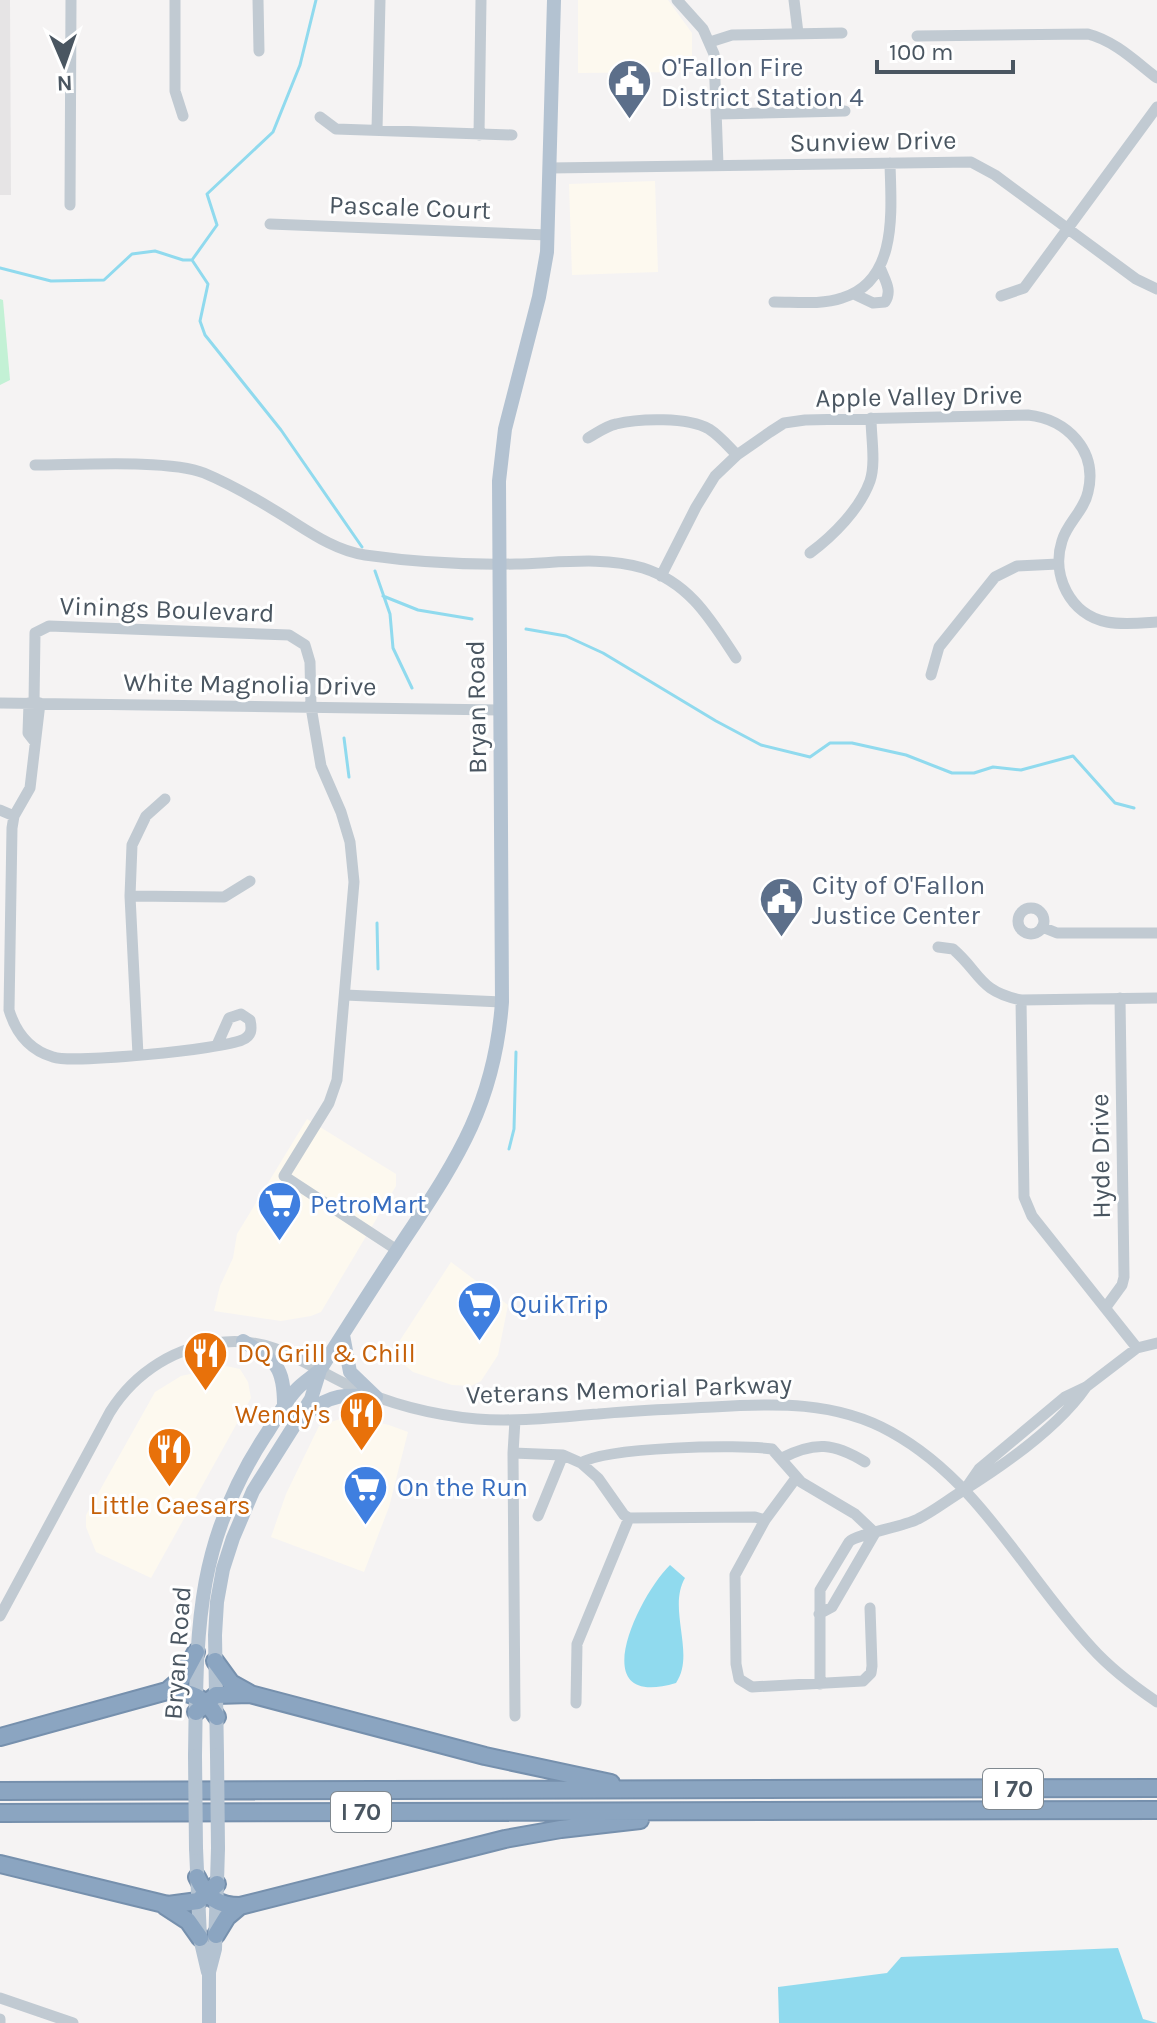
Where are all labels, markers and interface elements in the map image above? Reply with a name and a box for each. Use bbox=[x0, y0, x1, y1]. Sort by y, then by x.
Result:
north arrow bbox=[24, 24, 104, 104]
scale bar bbox=[877, 24, 1013, 74]
text: 100 m bbox=[889, 38, 954, 66]
place label: O'Fallon Fire District Station 4 bbox=[661, 52, 864, 113]
public building icon: O'Fallon Fire District Station 4 bbox=[606, 58, 654, 121]
text: N bbox=[56, 70, 73, 96]
street label: Sunview Drive bbox=[789, 125, 957, 158]
street label: Pascale Court bbox=[329, 189, 492, 226]
street label: Apple Valley Drive bbox=[815, 379, 1023, 414]
street label: Vinings Boulevard bbox=[59, 590, 275, 629]
street label: Bryan Road bbox=[460, 640, 493, 774]
street label: White Magnolia Drive bbox=[123, 667, 377, 702]
place label: City of O'Fallon Justice Center bbox=[812, 870, 985, 931]
public building icon: City of O'Fallon Justice Center bbox=[757, 876, 805, 939]
street label: Hyde Drive bbox=[1084, 1093, 1117, 1219]
supermarket icon: PetroMart bbox=[255, 1180, 303, 1243]
place label: PetroMart bbox=[310, 1189, 427, 1220]
supermarket icon: QuikTrip bbox=[455, 1280, 503, 1343]
place label: QuikTrip bbox=[510, 1289, 609, 1320]
restaurant icon: DQ Grill & Chill bbox=[182, 1329, 230, 1392]
place label: DQ Grill & Chill bbox=[237, 1338, 416, 1369]
street label: Veterans Memorial Parkway bbox=[465, 1368, 793, 1411]
restaurant icon: Wendy's bbox=[338, 1390, 386, 1453]
place label: Wendy's bbox=[235, 1399, 331, 1430]
restaurant icon: Little Caesars bbox=[146, 1426, 194, 1489]
supermarket icon: On the Run bbox=[342, 1463, 390, 1526]
place label: On the Run bbox=[397, 1472, 528, 1503]
place label: Little Caesars bbox=[90, 1490, 250, 1521]
street label: Bryan Road bbox=[157, 1585, 198, 1721]
road number: I 70 bbox=[983, 1769, 1043, 1809]
road number: I 70 bbox=[331, 1792, 391, 1832]

